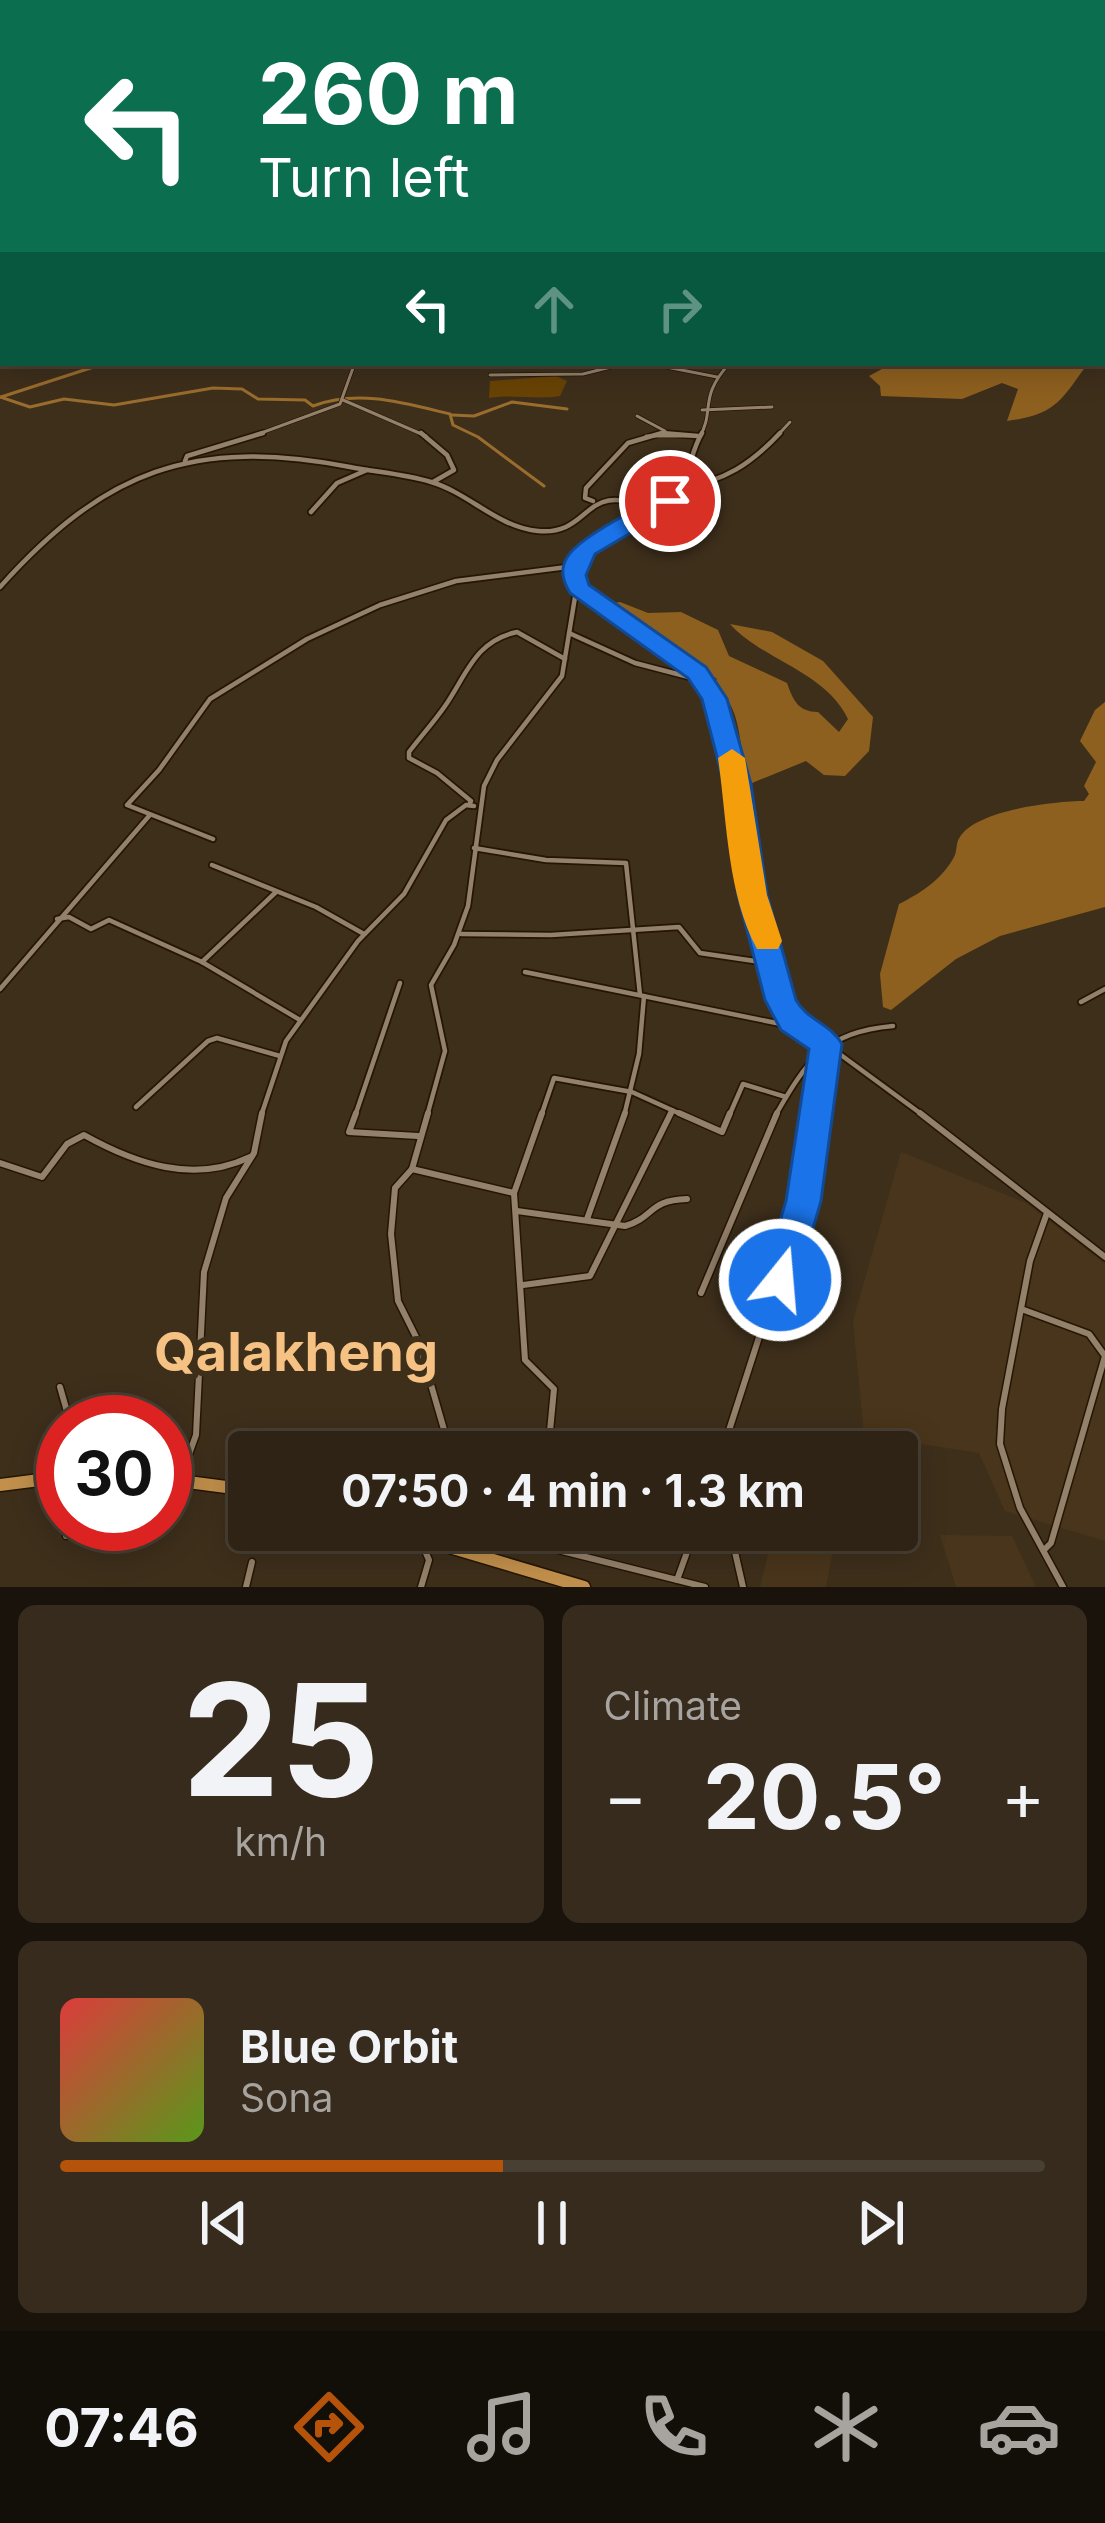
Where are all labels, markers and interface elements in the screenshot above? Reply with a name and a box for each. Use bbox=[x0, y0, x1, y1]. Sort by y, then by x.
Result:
text: 260 m bbox=[258, 43, 519, 144]
icon: left bbox=[60, 48, 216, 204]
text: Turn left bbox=[258, 145, 469, 210]
icon: left bbox=[395, 276, 461, 342]
icon: ahead bbox=[521, 276, 587, 342]
icon: right bbox=[647, 276, 713, 342]
pin bbox=[619, 450, 721, 552]
icon: arrive bbox=[637, 468, 703, 534]
position arrow bbox=[717, 1217, 843, 1343]
district label: Qalakheng bbox=[154, 1319, 438, 1384]
speed limit sign: 30 bbox=[36, 1395, 192, 1551]
text: 07:50 · 4 min · 1.3 km bbox=[341, 1463, 805, 1518]
text: 25 bbox=[182, 1645, 380, 1834]
text: Climate bbox=[604, 1682, 742, 1729]
text: 20.5° bbox=[703, 1742, 946, 1851]
text: − bbox=[604, 1756, 647, 1836]
text: + bbox=[1001, 1756, 1045, 1836]
text: km/h bbox=[234, 1818, 327, 1865]
text: Blue Orbit bbox=[240, 2019, 458, 2074]
text: Sona bbox=[240, 2074, 333, 2121]
icon: previous bbox=[191, 2190, 257, 2256]
icon: pause bbox=[519, 2190, 585, 2256]
icon: next bbox=[848, 2190, 914, 2256]
icon: directions bbox=[287, 2385, 371, 2469]
icon: music bbox=[460, 2385, 544, 2469]
icon: phone bbox=[632, 2385, 716, 2469]
icon: climate bbox=[804, 2385, 888, 2469]
icon: car bbox=[977, 2385, 1061, 2469]
text: 07:46 bbox=[44, 2395, 199, 2460]

